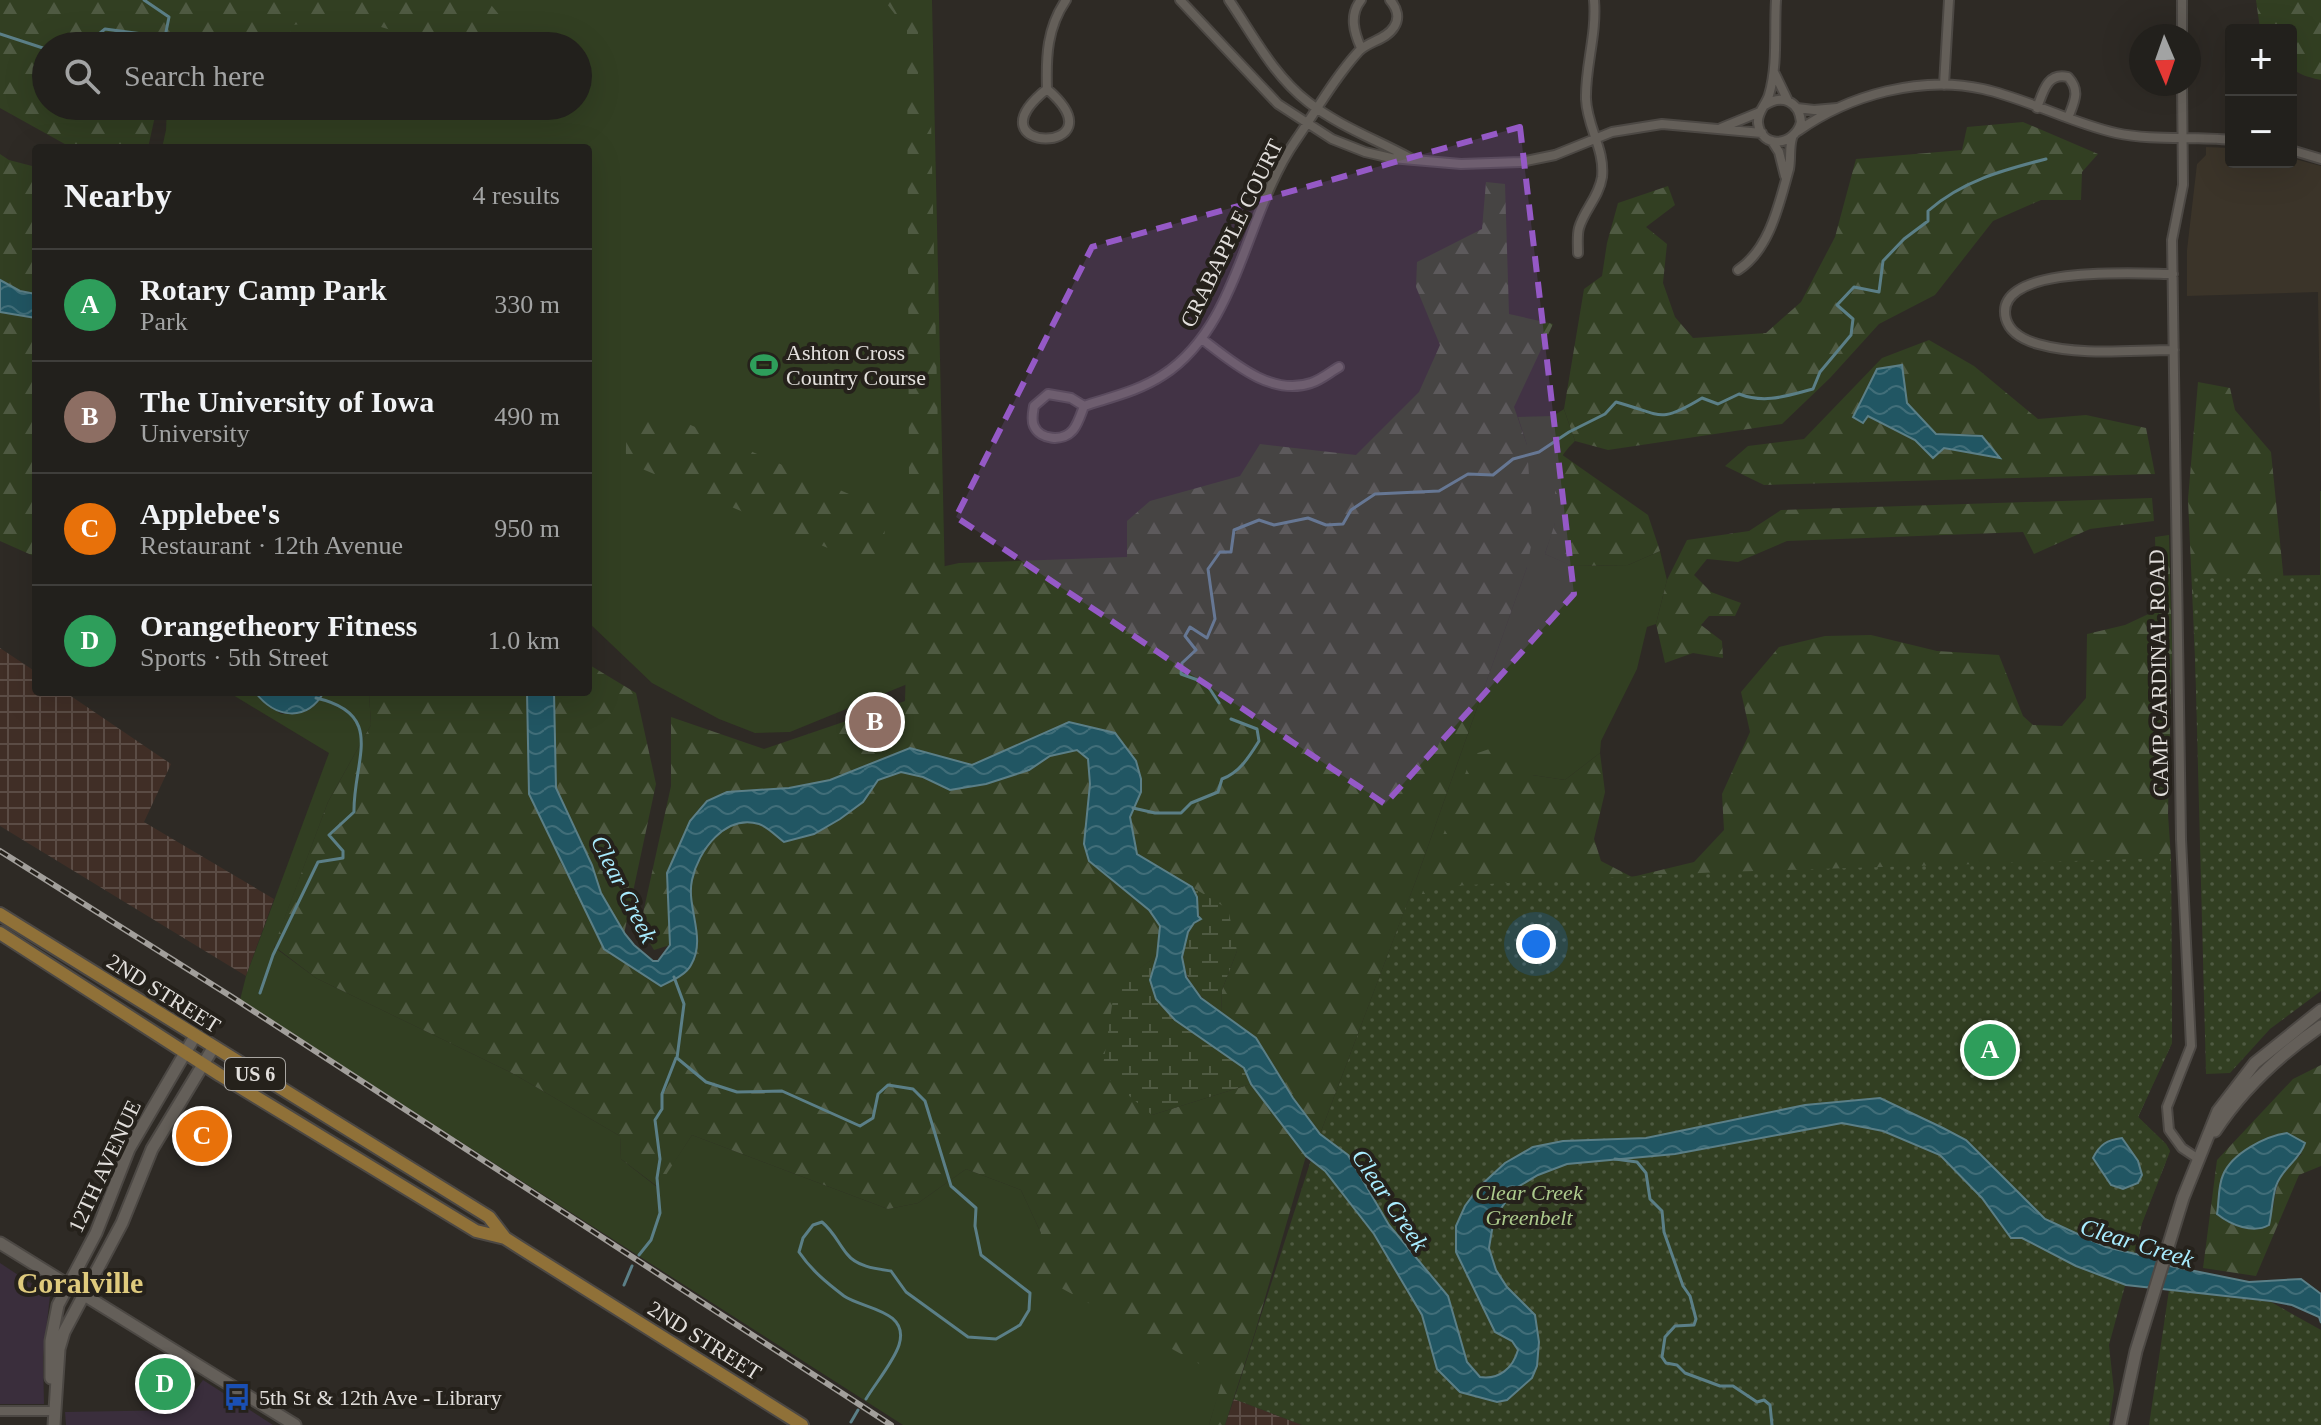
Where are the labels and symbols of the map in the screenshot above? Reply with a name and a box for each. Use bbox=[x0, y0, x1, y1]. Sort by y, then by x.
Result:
north arrow bbox=[2129, 24, 2201, 96]
street label: CRABAPPLE COURT bbox=[1175, 135, 1288, 331]
place label: Ashton Cross Country Course bbox=[786, 340, 926, 390]
sports icon: Ashton Cross Country Course bbox=[749, 350, 779, 380]
street label: CAMP CARDINAL ROAD bbox=[2144, 549, 2173, 797]
pin: B bbox=[849, 692, 901, 752]
water label: Clear Creek bbox=[586, 831, 662, 947]
your location bbox=[1516, 924, 1556, 964]
street label: 2ND STREET bbox=[102, 949, 226, 1038]
pin: A bbox=[1964, 1020, 2016, 1080]
road number: US 6 bbox=[225, 1058, 285, 1090]
street label: 12TH AVENUE bbox=[63, 1096, 146, 1236]
pin: C bbox=[176, 1106, 228, 1166]
water label: Clear Creek bbox=[1346, 1144, 1434, 1256]
park label: Clear Creek Greenbelt bbox=[1475, 1180, 1584, 1230]
water label: Clear Creek bbox=[2077, 1213, 2197, 1273]
district label: Coralville bbox=[17, 1266, 143, 1299]
street label: 2ND STREET bbox=[643, 1296, 767, 1385]
pin: D bbox=[139, 1354, 191, 1414]
bus stop icon: 5th St & 12th Ave - Library bbox=[222, 1382, 252, 1412]
place label: 5th St & 12th Ave - Library bbox=[259, 1385, 502, 1410]

